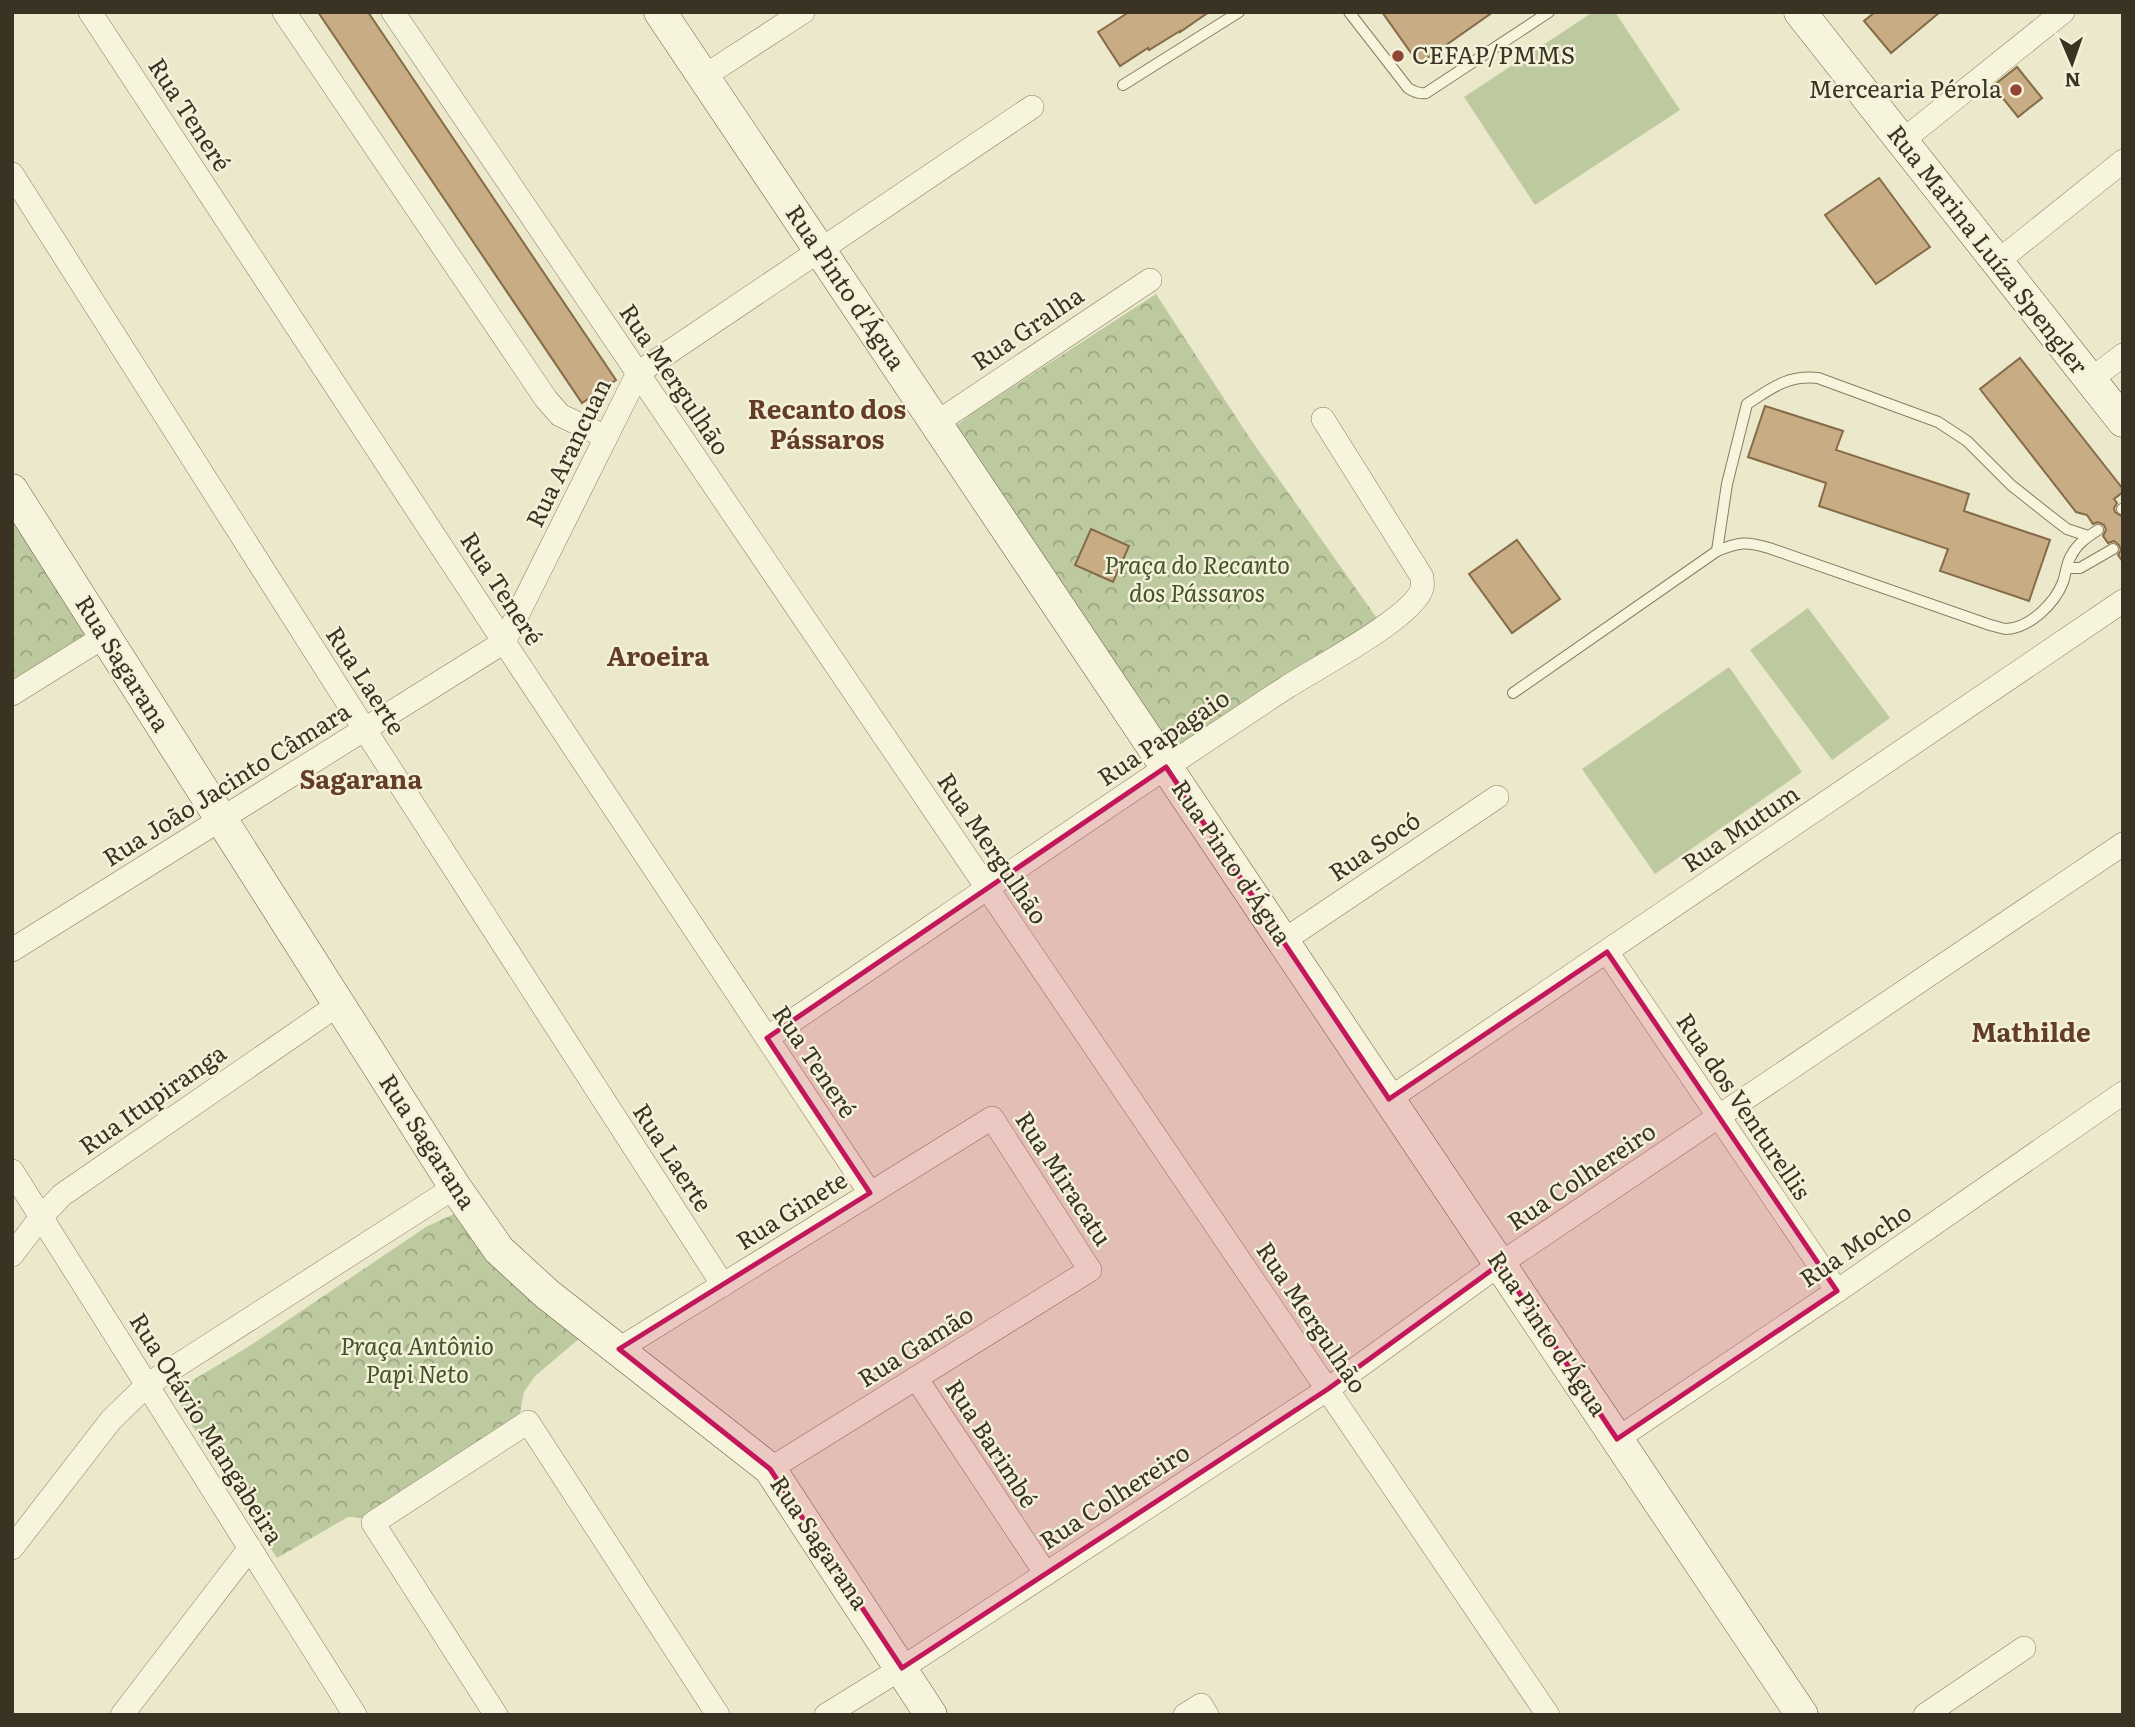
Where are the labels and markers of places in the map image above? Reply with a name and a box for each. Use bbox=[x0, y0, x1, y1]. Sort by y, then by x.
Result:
place label: CEFAP/PMMS bbox=[1412, 36, 1575, 71]
marker: CEFAP/PMMS bbox=[1390, 48, 1406, 64]
place label: Mercearia Pérola bbox=[1809, 70, 2002, 105]
marker: Mercearia Pérola bbox=[2008, 82, 2024, 98]

